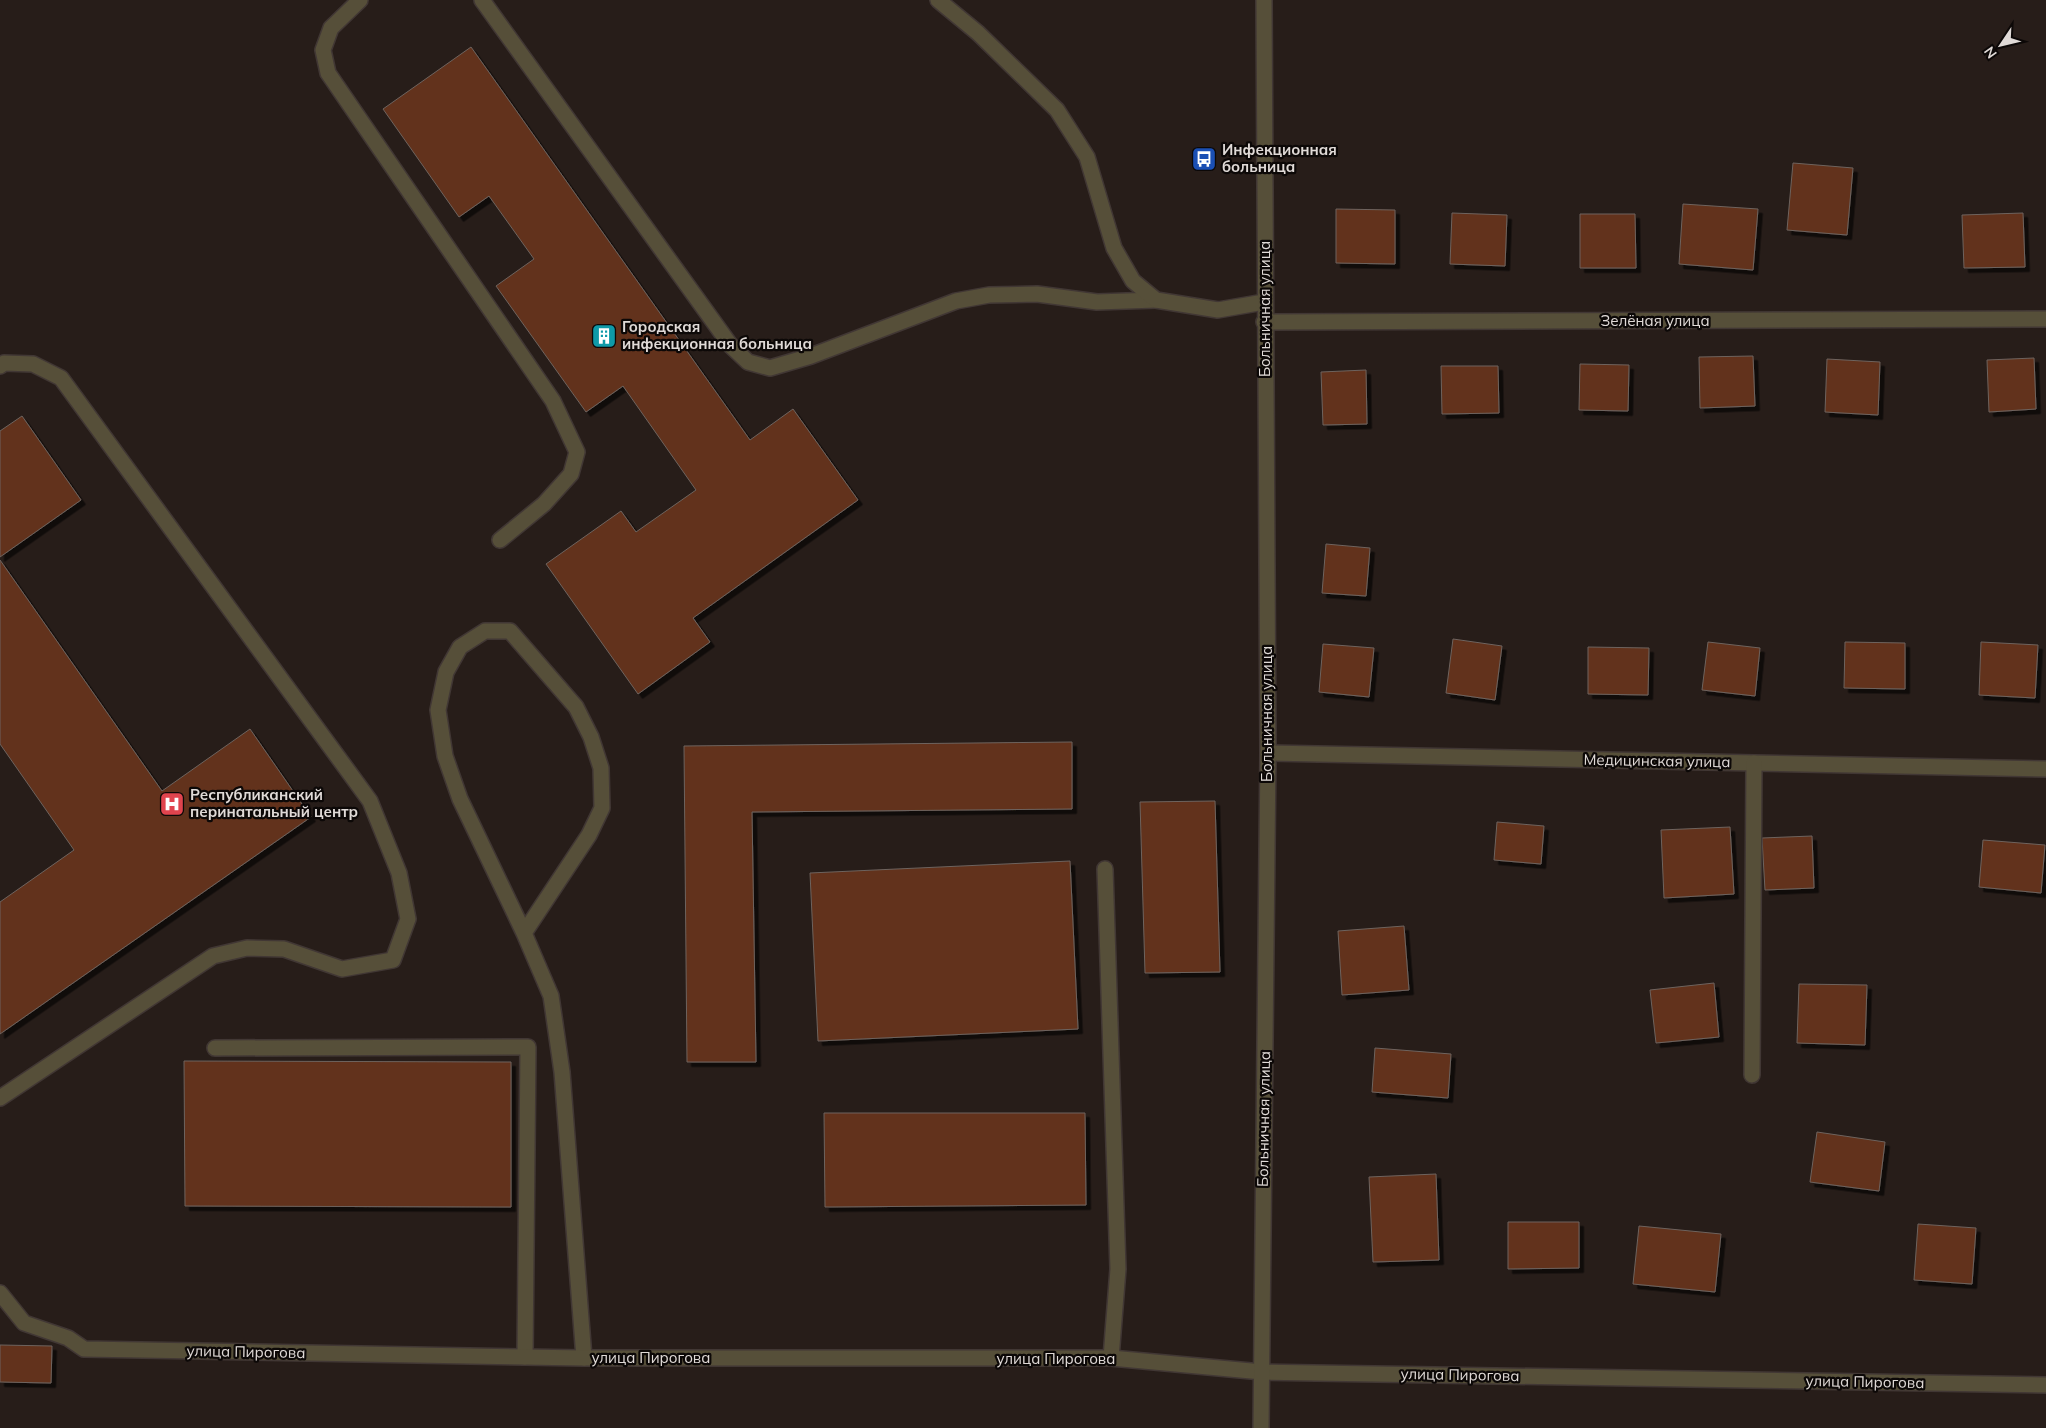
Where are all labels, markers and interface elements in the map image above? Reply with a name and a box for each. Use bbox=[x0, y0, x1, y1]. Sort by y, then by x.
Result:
north arrow bbox=[1976, 20, 2026, 70]
text: N bbox=[1980, 43, 2001, 62]
place label: Инфекционная больница bbox=[1222, 140, 1337, 176]
bus stop icon: Инфекционная больница bbox=[1191, 146, 1217, 172]
street label: Больничная улица bbox=[1255, 241, 1274, 377]
street label: Зелёная улица bbox=[1600, 311, 1710, 330]
place label: Городская инфекционная больница bbox=[622, 317, 812, 353]
building icon: Городская инфекционная больница bbox=[591, 323, 617, 349]
street label: Больничная улица bbox=[1257, 646, 1276, 782]
street label: Медицинская улица bbox=[1583, 750, 1731, 771]
place label: Республиканский перинатальный центр bbox=[190, 785, 358, 821]
hospital icon: Республиканский перинатальный центр bbox=[159, 791, 185, 817]
street label: Больничная улица bbox=[1253, 1051, 1274, 1187]
street label: улица Пирогова bbox=[186, 1341, 306, 1362]
street label: улица Пирогова bbox=[592, 1348, 710, 1367]
street label: улица Пирогова bbox=[997, 1349, 1115, 1368]
street label: улица Пирогова bbox=[1400, 1364, 1520, 1385]
street label: улица Пирогова bbox=[1805, 1371, 1925, 1392]

